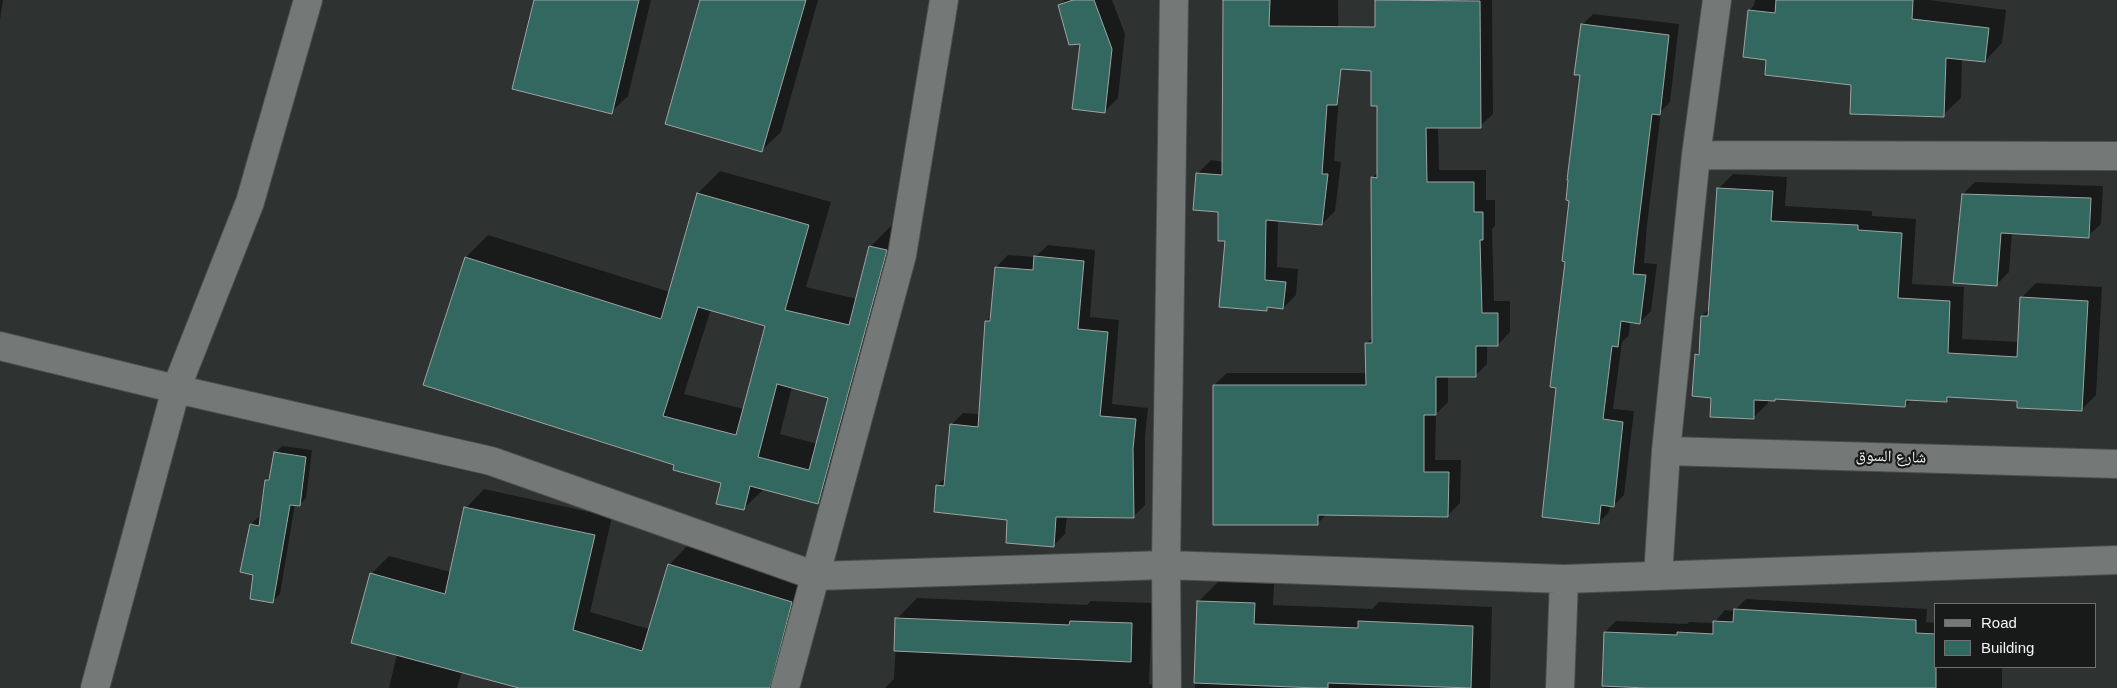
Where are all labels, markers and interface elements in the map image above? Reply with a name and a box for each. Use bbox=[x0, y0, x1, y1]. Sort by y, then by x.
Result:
street label: شارع السوق bbox=[1855, 446, 1927, 468]
legend bbox=[1934, 603, 2097, 668]
text: Road bbox=[1981, 614, 2017, 631]
text: Building bbox=[1981, 639, 2034, 656]

